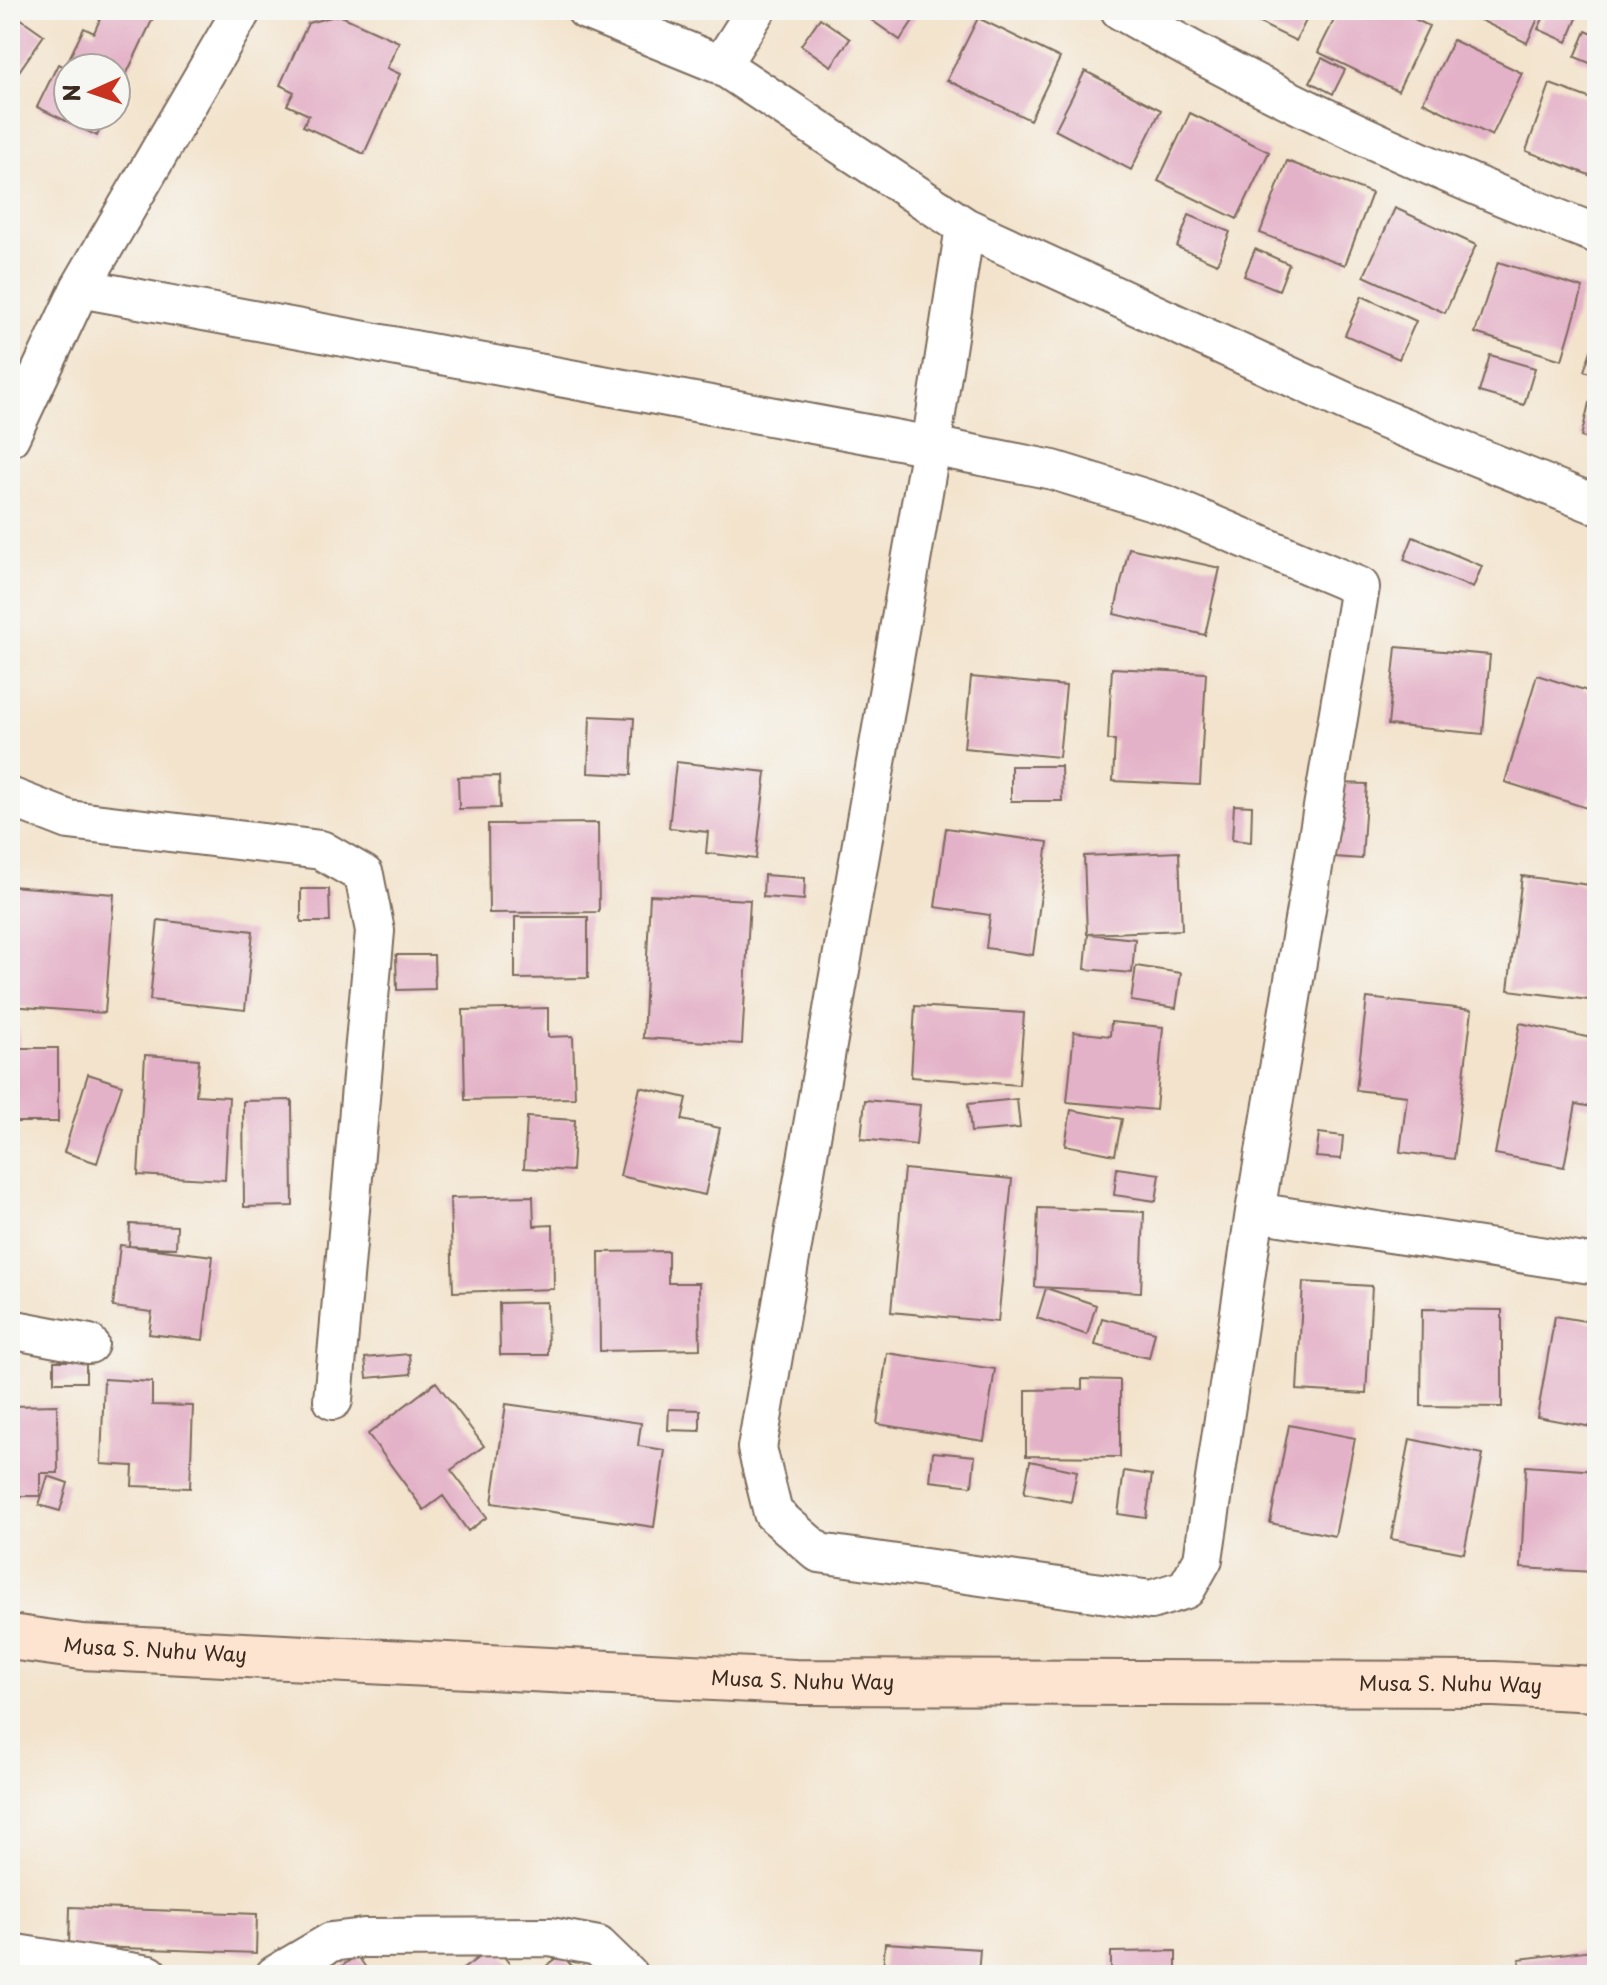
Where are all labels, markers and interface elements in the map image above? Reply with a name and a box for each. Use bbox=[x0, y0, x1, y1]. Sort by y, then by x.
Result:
north arrow bbox=[52, 52, 132, 132]
text: N bbox=[54, 84, 87, 103]
street label: Musa S. Nuhu Way bbox=[62, 1629, 248, 1669]
street label: Musa S. Nuhu Way bbox=[710, 1662, 894, 1696]
street label: Musa S. Nuhu Way bbox=[1359, 1668, 1543, 1700]

